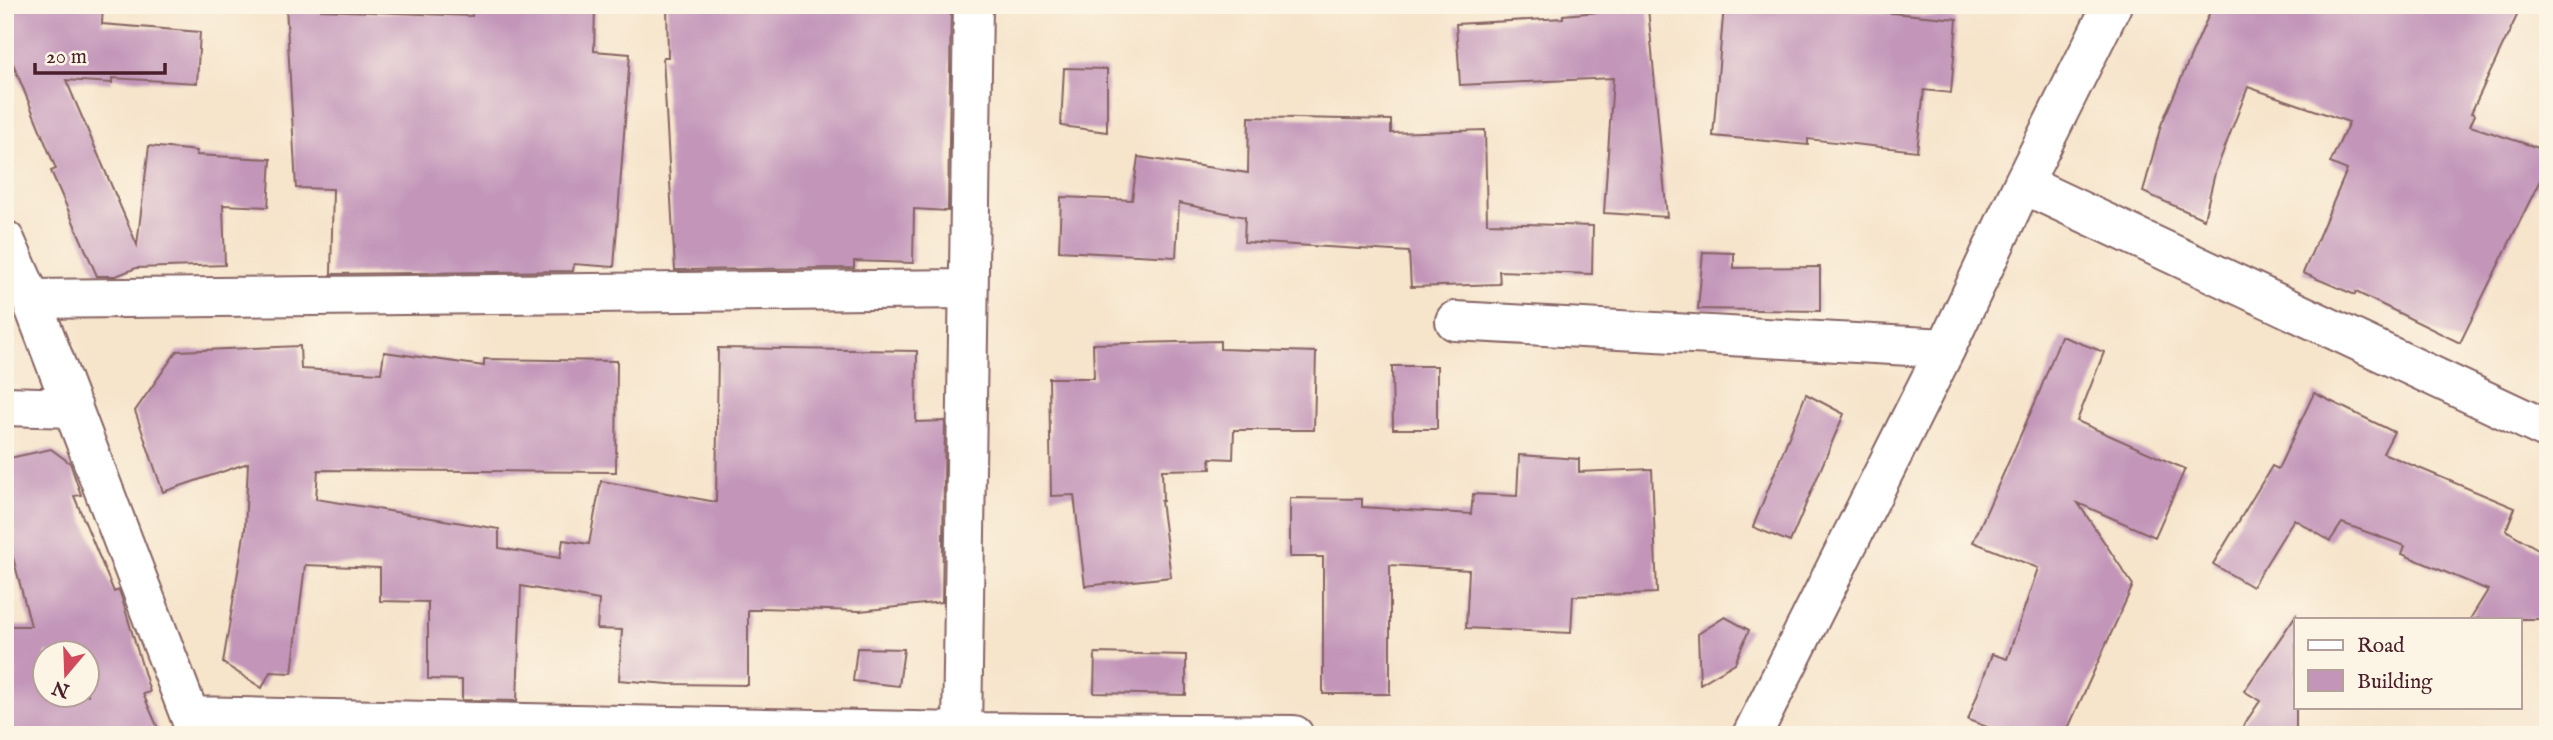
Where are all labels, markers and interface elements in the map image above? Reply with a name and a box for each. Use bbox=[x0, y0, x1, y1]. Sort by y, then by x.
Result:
scale bar bbox=[35, 32, 164, 76]
text: 20 m bbox=[46, 44, 87, 71]
legend bbox=[2294, 618, 2522, 708]
text: Road bbox=[2357, 633, 2405, 660]
north arrow bbox=[32, 638, 102, 708]
text: Building bbox=[2357, 669, 2433, 696]
text: N bbox=[49, 674, 74, 703]

